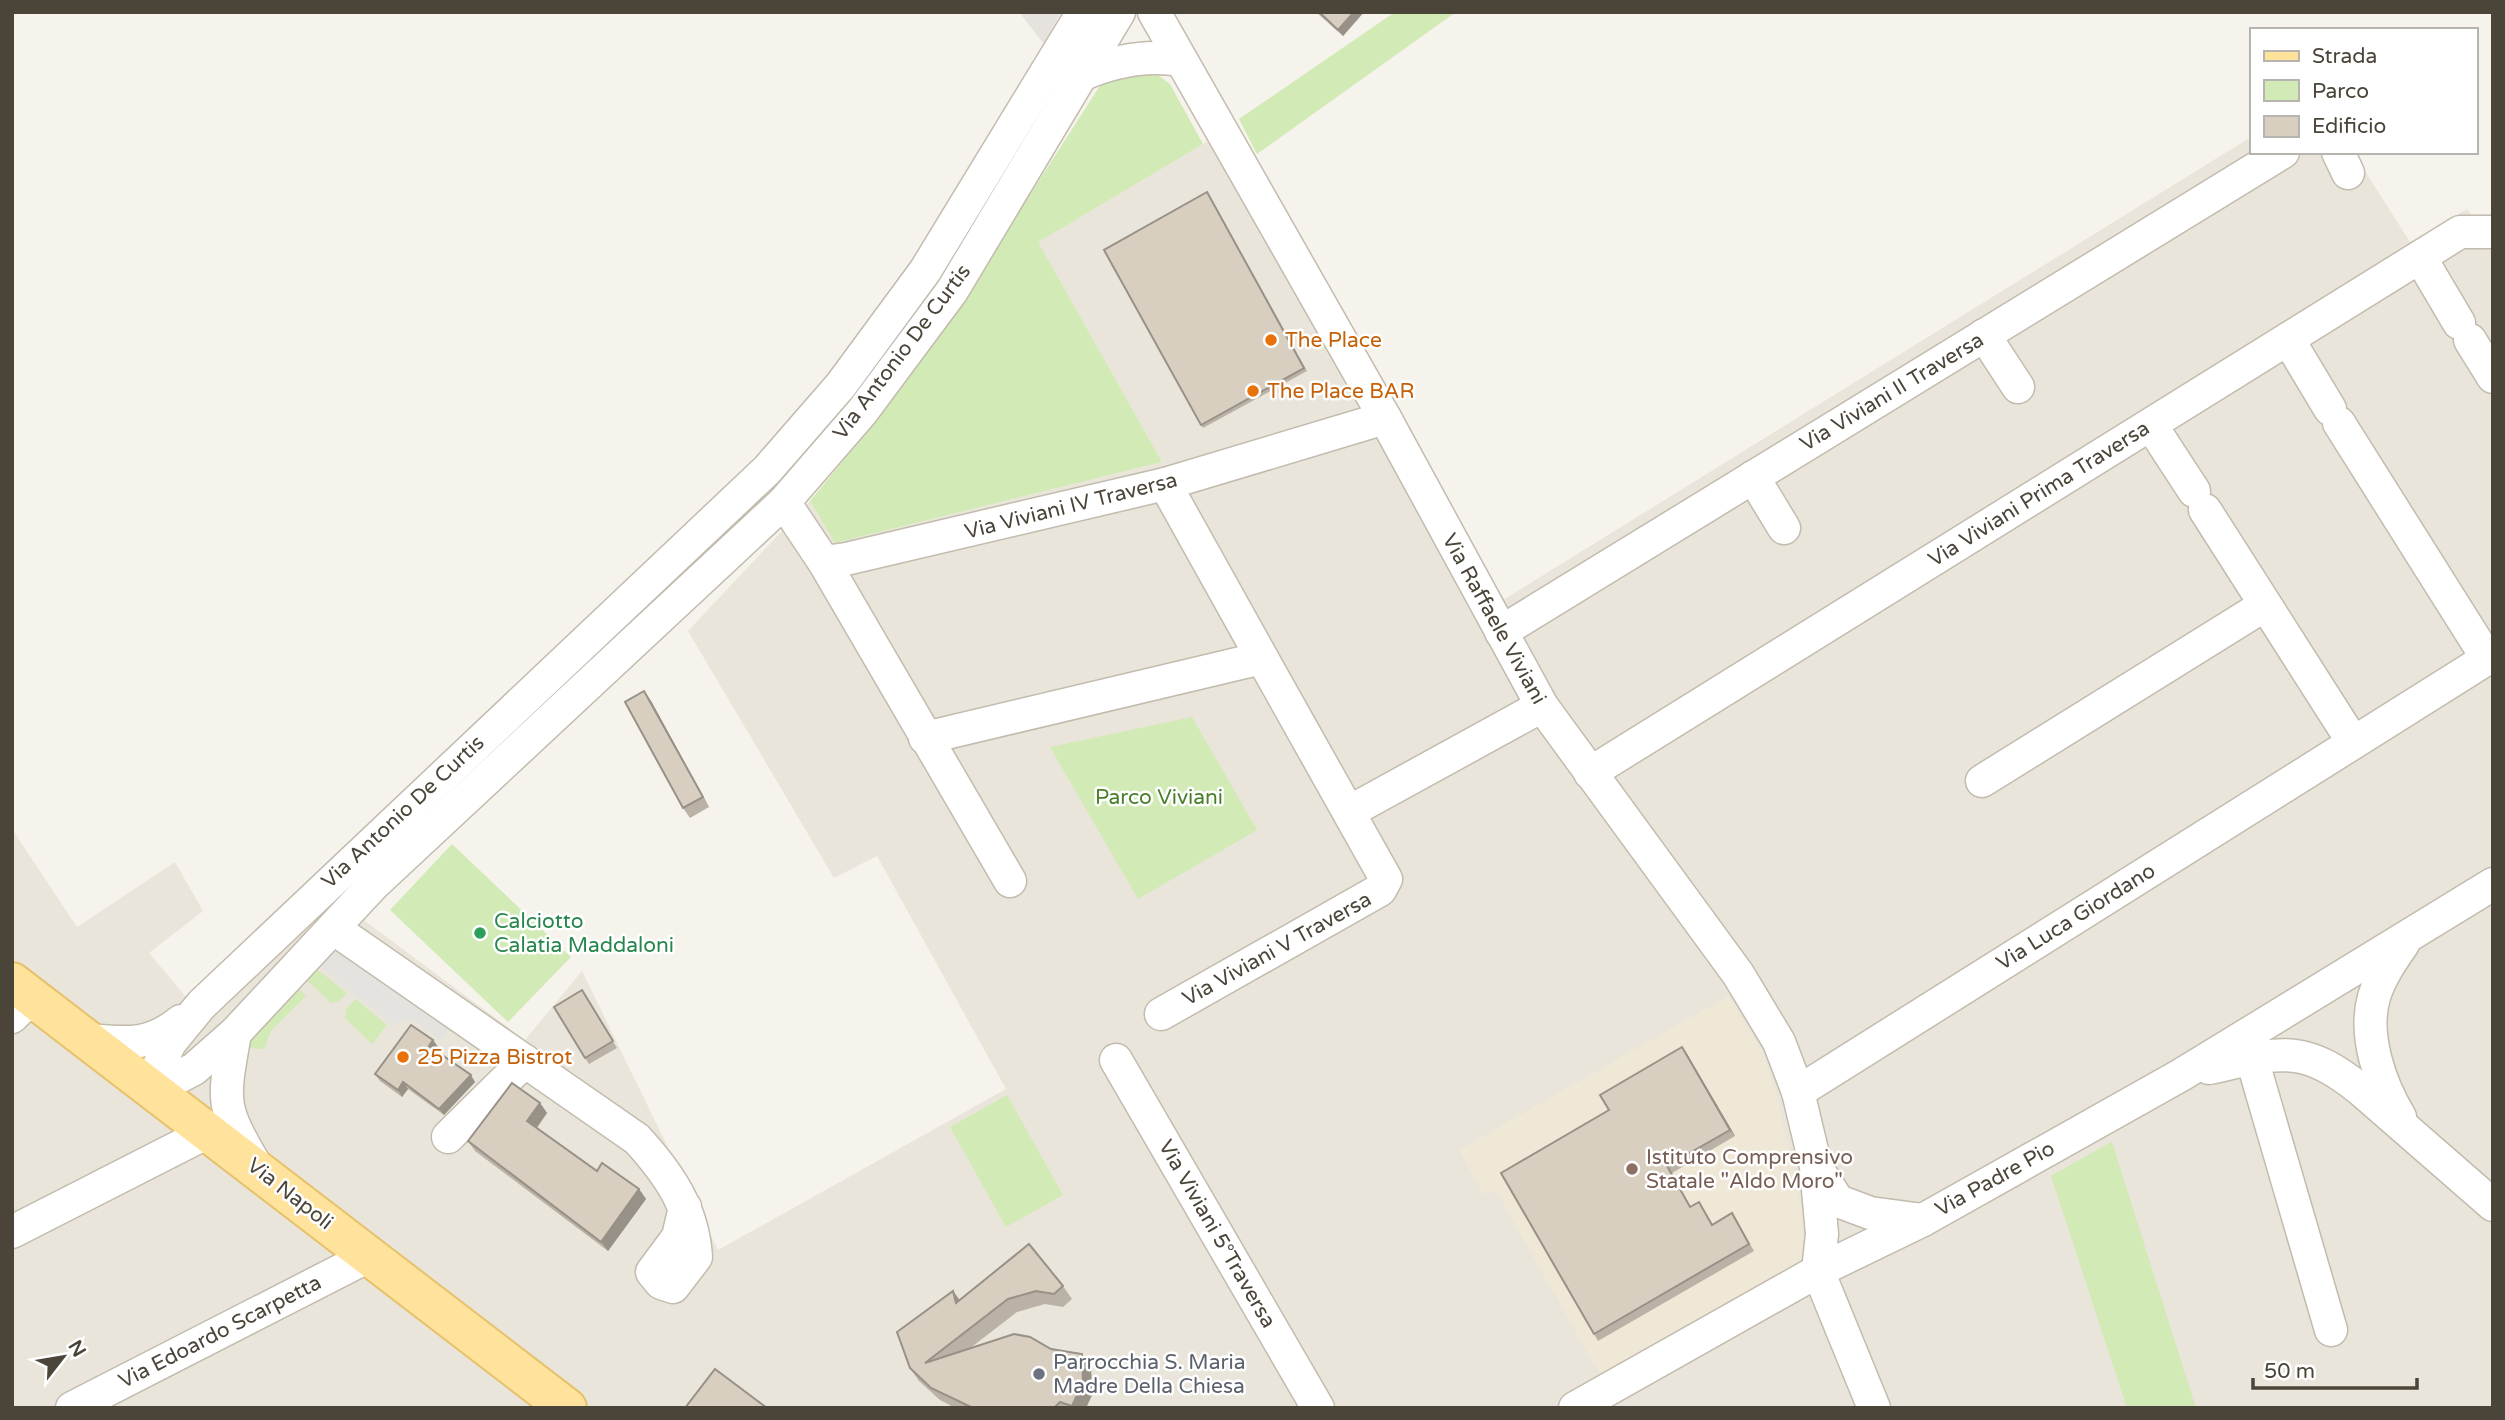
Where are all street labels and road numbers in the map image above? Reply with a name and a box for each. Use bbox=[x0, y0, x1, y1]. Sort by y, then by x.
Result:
street label: Via Antonio De Curtis bbox=[828, 259, 976, 445]
street label: Via Viviani II Traversa bbox=[1796, 327, 1988, 457]
street label: Via Viviani Prima Traversa bbox=[1924, 416, 2154, 572]
street label: Via Viviani IV Traversa bbox=[962, 467, 1180, 545]
street label: Via Raffaele Viviani bbox=[1437, 529, 1551, 709]
street label: Via Antonio De Curtis bbox=[317, 730, 489, 894]
street label: Via Luca Giordano bbox=[1992, 858, 2160, 976]
street label: Via Viviani V Traversa bbox=[1178, 887, 1376, 1011]
street label: Via Viviani 5°Traversa bbox=[1153, 1136, 1281, 1332]
street label: Via Padre Pio bbox=[1931, 1136, 2059, 1222]
street label: Via Napoli bbox=[242, 1153, 338, 1235]
street label: Via Edoardo Scarpetta bbox=[115, 1270, 325, 1394]

